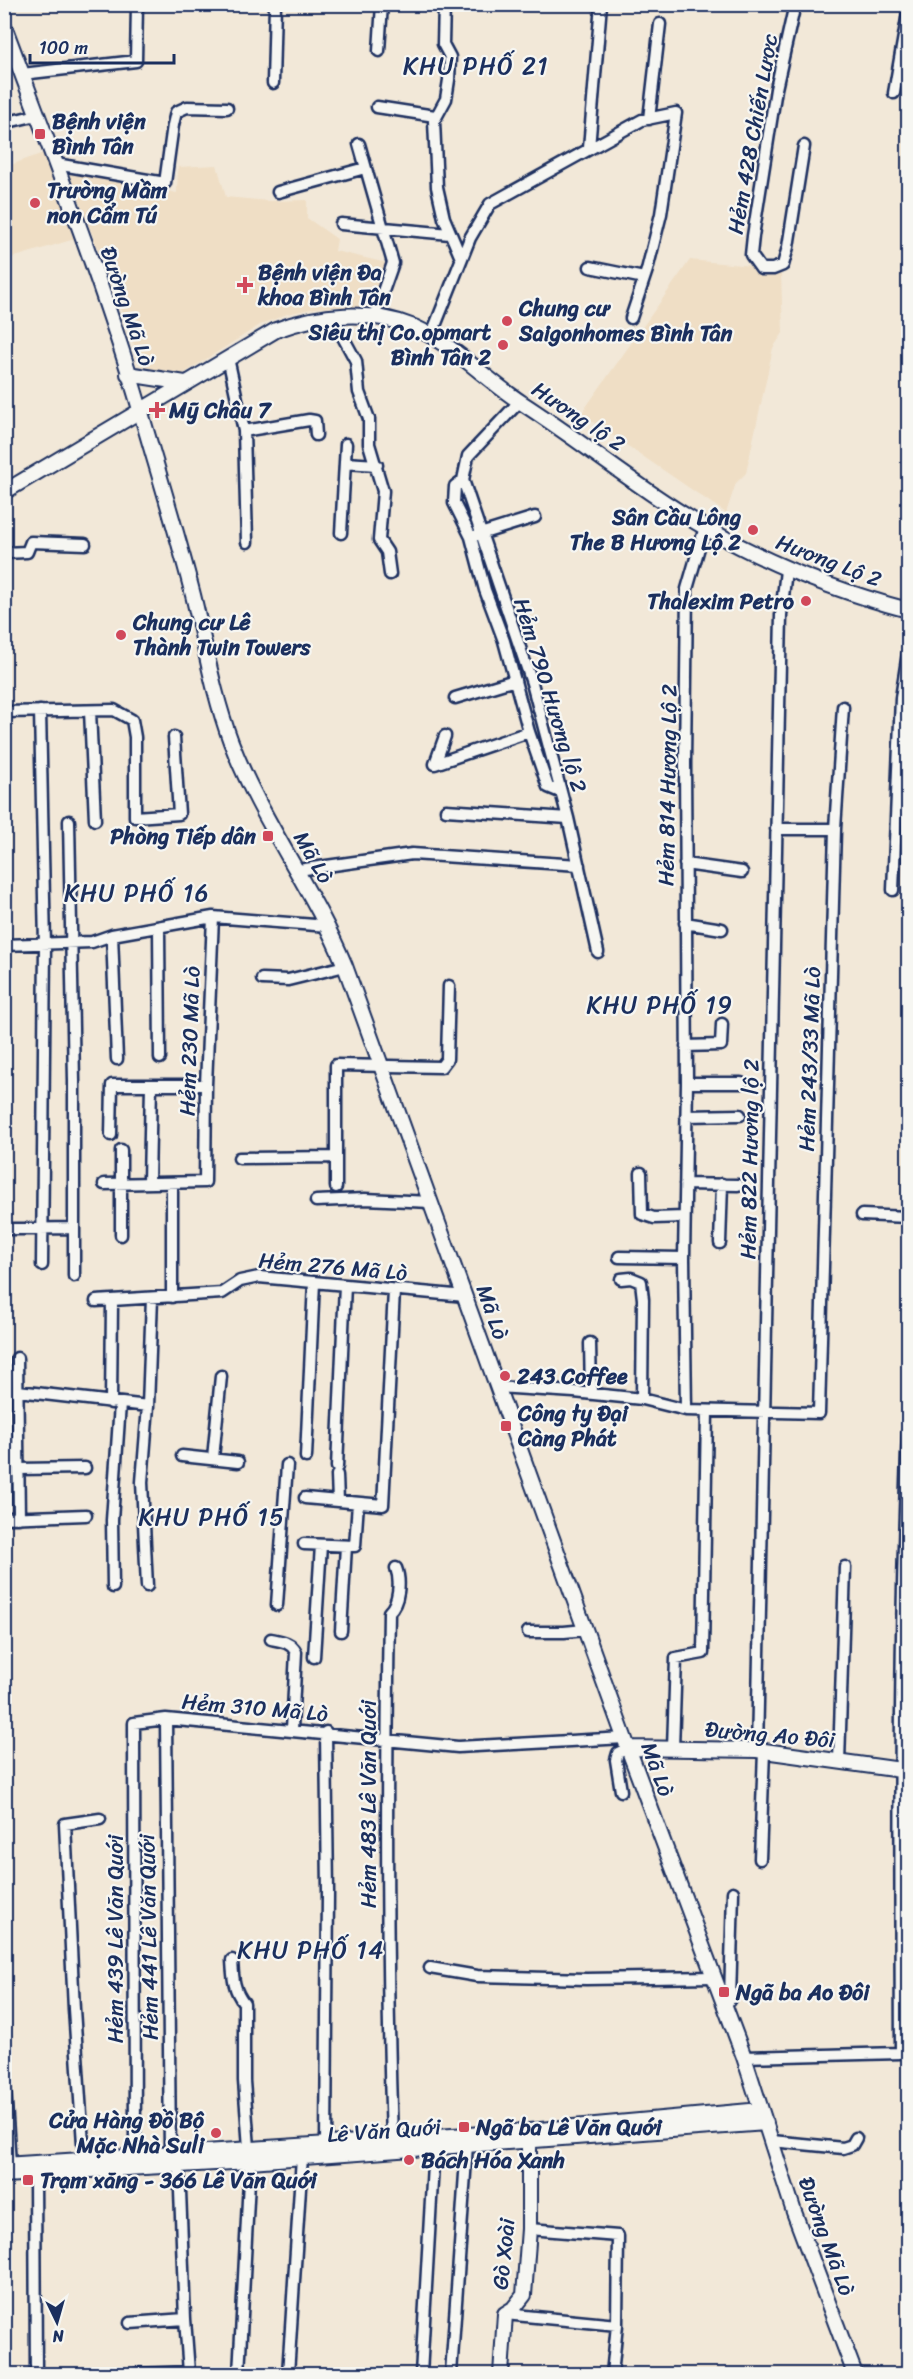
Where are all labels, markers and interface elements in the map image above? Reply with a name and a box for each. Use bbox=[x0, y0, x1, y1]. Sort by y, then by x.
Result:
scale bar bbox=[30, 27, 174, 65]
street label: Hẻm 428 Chiến Lược bbox=[716, 31, 789, 237]
text: 100 m bbox=[39, 32, 88, 64]
district label: KHU PHỐ 21 bbox=[403, 45, 549, 87]
place label: Bệnh viện Bình Tân bbox=[52, 102, 146, 166]
marker: Bệnh viện Bình Tân bbox=[33, 127, 47, 141]
place label: Trường Mầm non Cẩm Tú bbox=[46, 171, 168, 235]
marker: Trường Mầm non Cẩm Tú bbox=[28, 196, 42, 210]
street label: Đường Mã Lò bbox=[89, 241, 166, 371]
place label: Bệnh viện Đa khoa Bình Tân bbox=[257, 253, 391, 317]
marker: Bệnh viện Đa khoa Bình Tân bbox=[236, 276, 254, 294]
place label: Chung cư Saigonhomes Bình Tân bbox=[518, 289, 732, 353]
place label: Siêu thị Co.opmart Bình Tân 2 bbox=[307, 313, 491, 377]
marker: Chung cư Saigonhomes Bình Tân bbox=[500, 314, 514, 328]
marker: Siêu thị Co.opmart Bình Tân 2 bbox=[496, 338, 510, 352]
street label: Hương lộ 2 bbox=[524, 370, 634, 463]
place label: Mỹ Châu 7 bbox=[168, 391, 273, 430]
marker: Mỹ Châu 7 bbox=[150, 403, 164, 417]
place label: Sân Cầu Lông The B Hương Lộ 2 bbox=[570, 498, 741, 562]
street label: Hương Lộ 2 bbox=[770, 522, 888, 599]
marker: Sân Cầu Lông The B Hương Lộ 2 bbox=[746, 523, 760, 537]
place label: Thalexim Petro bbox=[647, 582, 795, 621]
street label: Hẻm 790 Hương lộ 2 bbox=[502, 593, 599, 798]
marker: Thalexim Petro bbox=[799, 594, 813, 608]
place label: Chung cư Lê Thành Twin Towers bbox=[132, 603, 311, 667]
marker: Chung cư Lê Thành Twin Towers bbox=[114, 628, 128, 642]
street label: Hẻm 814 Hương Lộ 2 bbox=[646, 683, 689, 887]
place label: Phòng Tiếp dân bbox=[110, 817, 256, 856]
street label: Mã Lò bbox=[283, 823, 344, 891]
marker: Phòng Tiếp dân bbox=[261, 829, 275, 843]
district label: KHU PHỐ 16 bbox=[64, 872, 210, 914]
street label: Hẻm 230 Mã Lò bbox=[167, 965, 212, 1117]
street label: Hẻm 243/33 Mã Lò bbox=[787, 966, 832, 1152]
district label: KHU PHỐ 19 bbox=[586, 984, 734, 1026]
street label: Hẻm 822 Hương lộ 2 bbox=[728, 1058, 771, 1260]
street label: Hẻm 276 Mã Lò bbox=[257, 1241, 409, 1292]
street label: Mã Lò bbox=[465, 1279, 520, 1345]
place label: 243 Coffee bbox=[516, 1357, 628, 1396]
marker: 243 Coffee bbox=[498, 1369, 512, 1383]
place label: Công ty Đại Càng Phát bbox=[517, 1394, 630, 1458]
marker: Công ty Đại Càng Phát bbox=[499, 1419, 513, 1433]
district label: KHU PHỐ 15 bbox=[138, 1496, 286, 1538]
street label: Hẻm 310 Mã Lò bbox=[180, 1682, 330, 1733]
street label: Hẻm 483 Lê Văn Quới bbox=[349, 1699, 388, 1908]
street label: Đường Ao Đôi bbox=[703, 1709, 837, 1760]
street label: Mã Lò bbox=[630, 1736, 685, 1802]
street label: Hẻm 441 Lê Văn Quới bbox=[127, 1833, 170, 2040]
street label: Hẻm 439 Lê Văn Quới bbox=[96, 1834, 135, 2043]
district label: KHU PHỐ 14 bbox=[237, 1929, 385, 1971]
place label: Ngã ba Ao Đôi bbox=[735, 1973, 870, 2012]
marker: Ngã ba Ao Đôi bbox=[717, 1985, 731, 1999]
place label: Cửa Hàng Đồ Bộ Mặc Nhà Suli bbox=[48, 2101, 206, 2165]
street label: Lê Văn Quới bbox=[326, 2107, 443, 2154]
place label: Ngã ba Lê Văn Quới bbox=[475, 2108, 663, 2147]
marker: Ngã ba Lê Văn Quới bbox=[457, 2120, 471, 2134]
marker: Cửa Hàng Đồ Bộ Mặc Nhà Suli bbox=[209, 2126, 223, 2140]
place label: Bách Hóa Xanh bbox=[421, 2141, 565, 2180]
marker: Bách Hóa Xanh bbox=[402, 2153, 416, 2167]
place label: Trạm xăng - 366 Lê Văn Quới bbox=[40, 2161, 319, 2200]
street label: Đường Mã Lò bbox=[787, 2171, 866, 2301]
marker: Trạm xăng - 366 Lê Văn Quới bbox=[21, 2173, 35, 2187]
street label: Gò Xoài bbox=[480, 2216, 527, 2292]
north arrow bbox=[27, 2292, 87, 2352]
text: N bbox=[51, 2321, 66, 2351]

